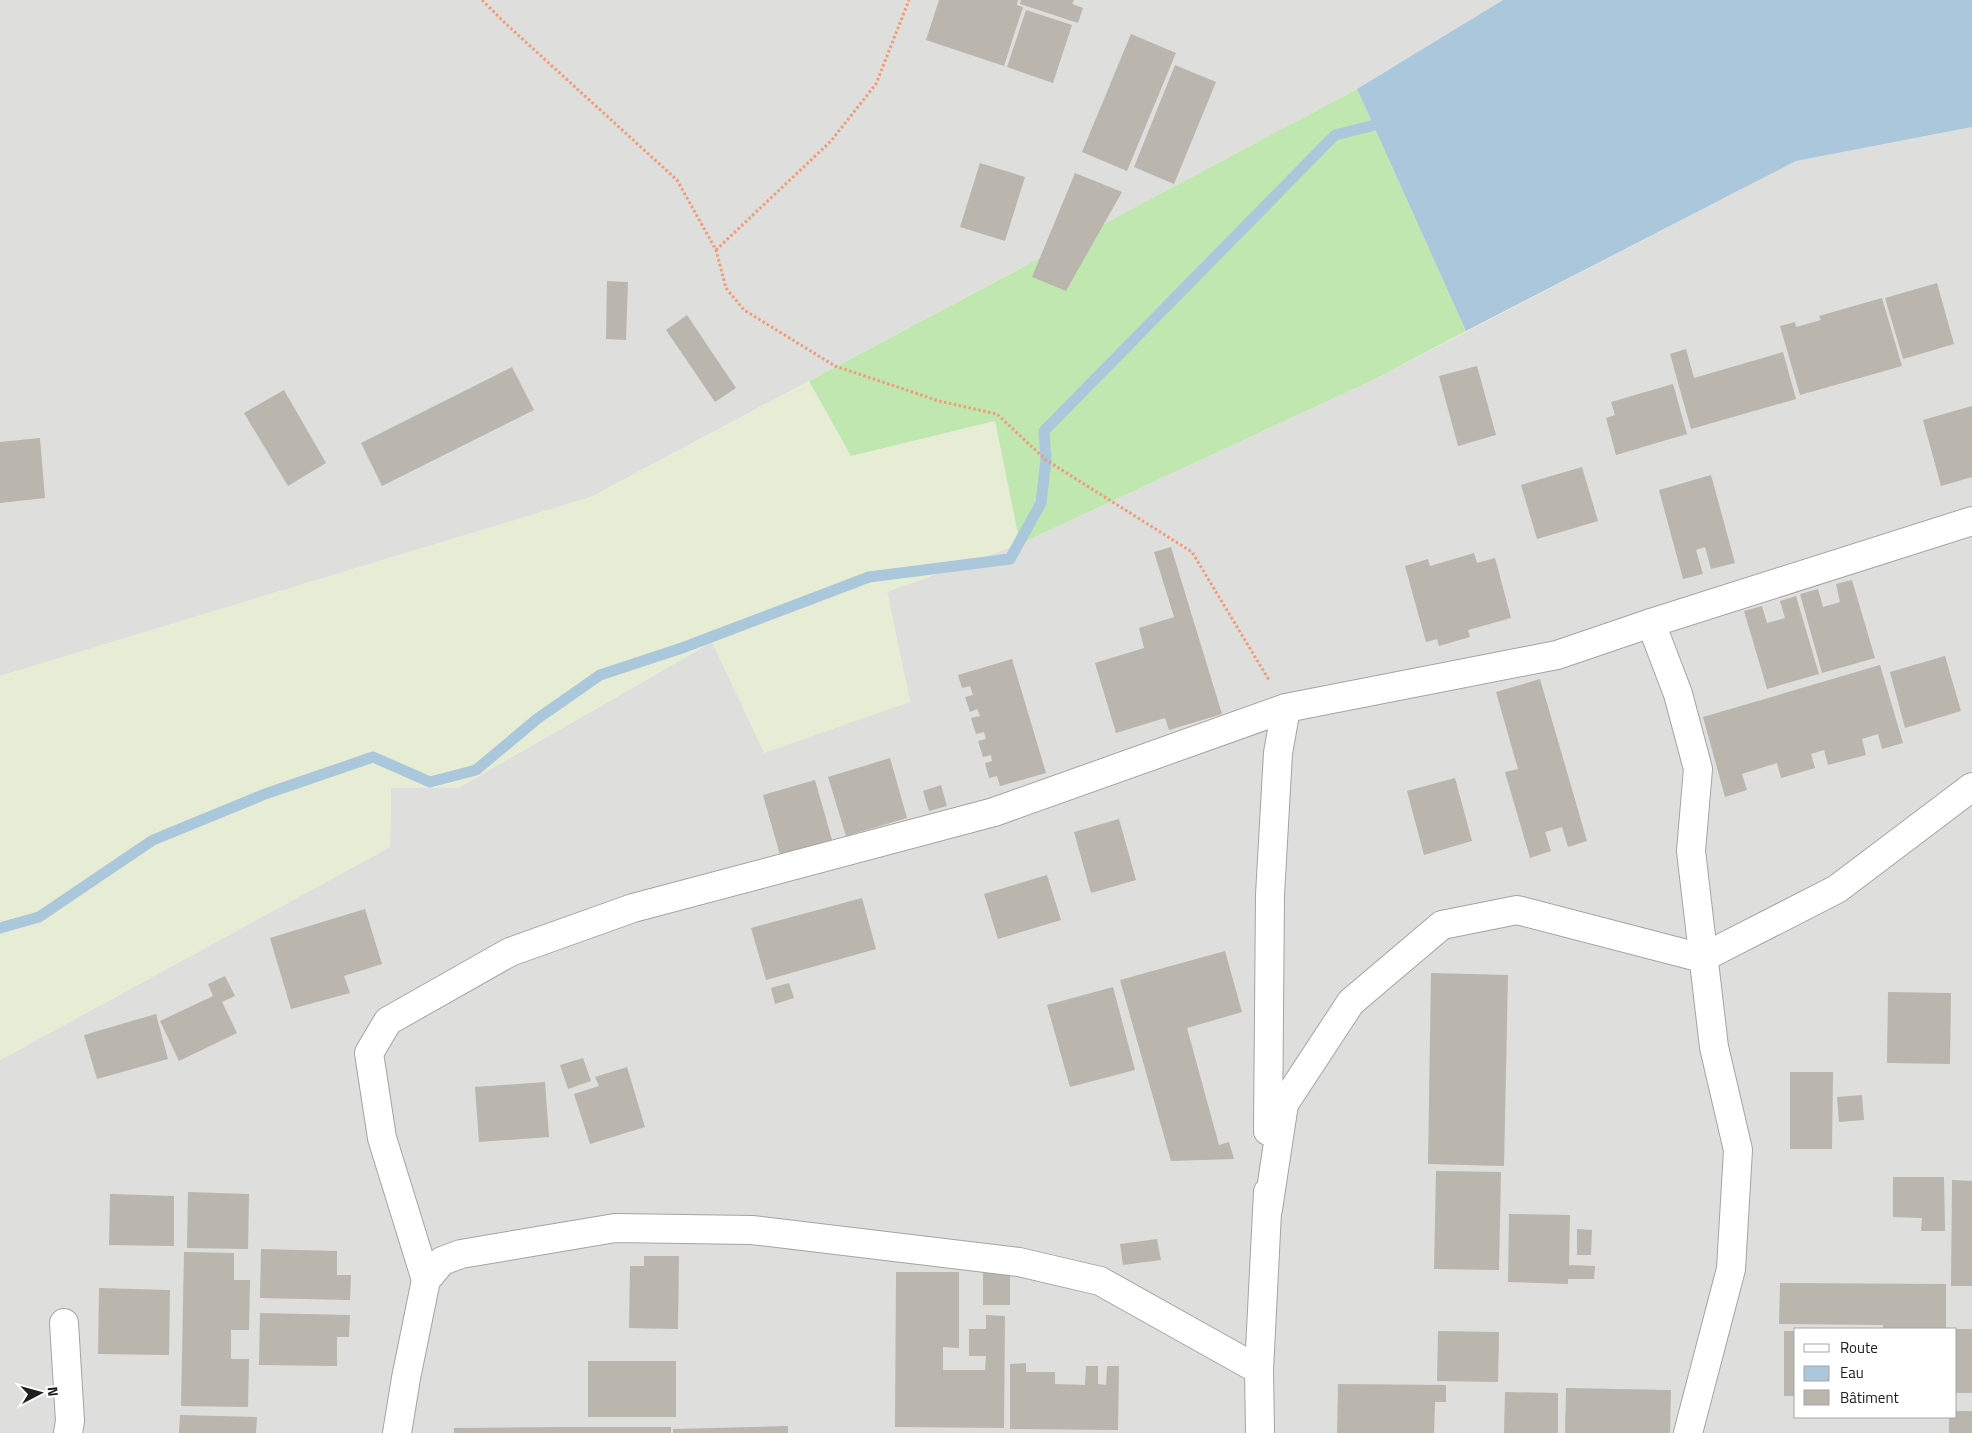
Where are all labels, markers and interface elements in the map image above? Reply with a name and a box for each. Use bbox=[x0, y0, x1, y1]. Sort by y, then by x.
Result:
legend bbox=[1794, 1328, 1957, 1418]
text: Route bbox=[1840, 1336, 1878, 1359]
text: Eau bbox=[1840, 1361, 1864, 1384]
north arrow bbox=[15, 1368, 65, 1418]
text: N bbox=[42, 1386, 64, 1398]
text: Bâtiment bbox=[1840, 1386, 1899, 1409]

